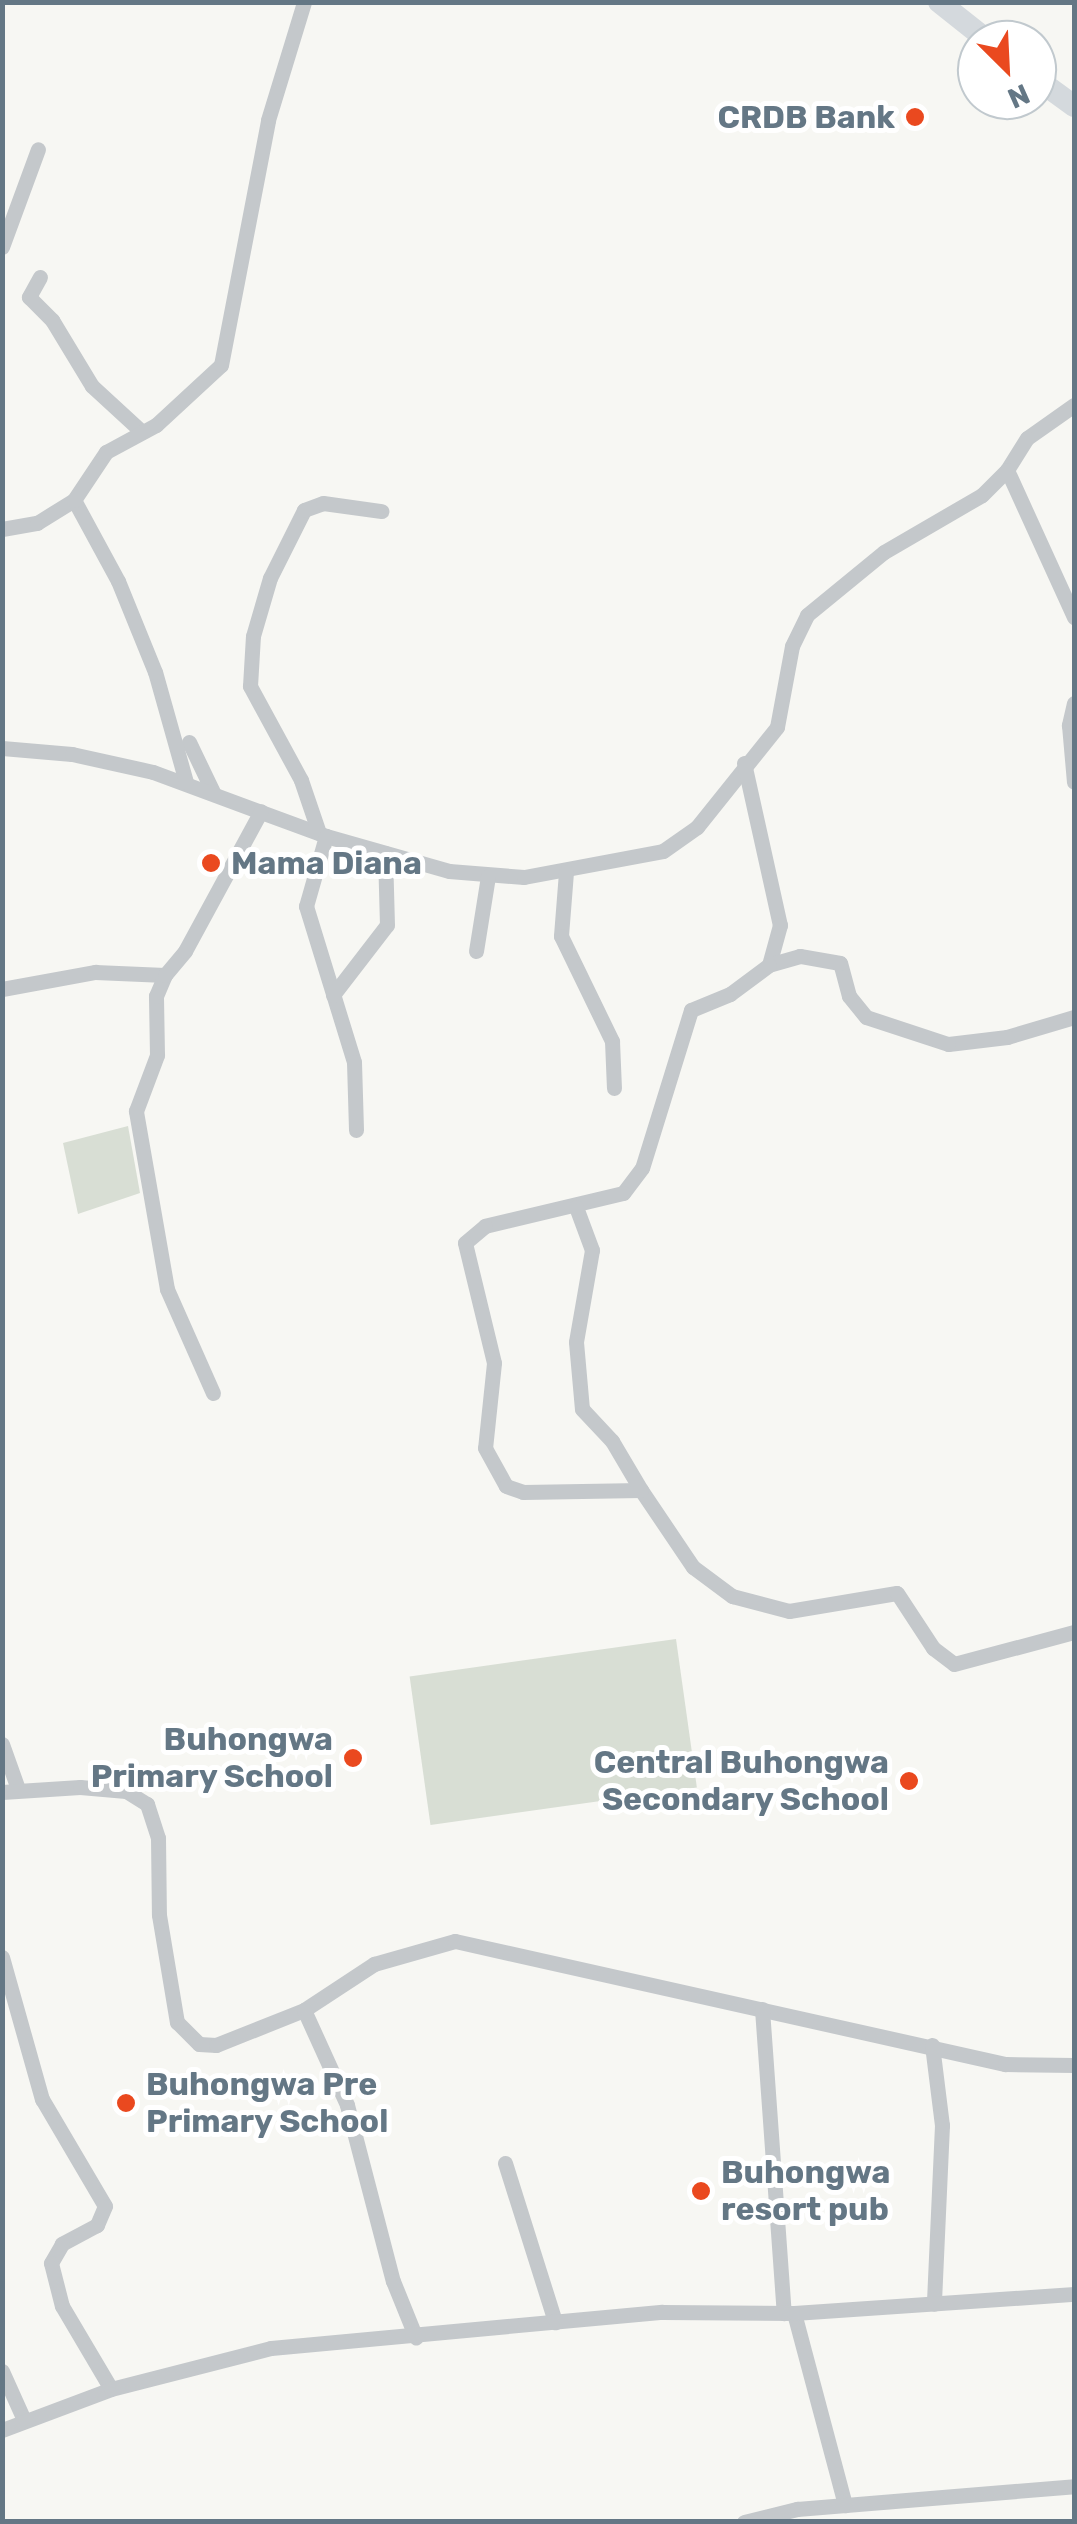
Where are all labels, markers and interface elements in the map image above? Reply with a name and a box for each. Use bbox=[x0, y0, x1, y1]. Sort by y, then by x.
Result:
north arrow bbox=[957, 20, 1057, 120]
text: N bbox=[1003, 77, 1035, 115]
place label: CRDB Bank bbox=[717, 98, 895, 136]
marker: CRDB Bank bbox=[904, 106, 926, 128]
place label: Mama Diana bbox=[231, 844, 422, 882]
marker: Mama Diana bbox=[200, 852, 222, 874]
place label: Buhongwa Primary School bbox=[90, 1721, 333, 1796]
place label: Central Buhongwa Secondary School bbox=[594, 1744, 889, 1819]
marker: Buhongwa Primary School bbox=[342, 1747, 364, 1769]
marker: Central Buhongwa Secondary School bbox=[898, 1770, 920, 1792]
place label: Buhongwa Pre Primary School bbox=[146, 2066, 389, 2141]
marker: Buhongwa Pre Primary School bbox=[115, 2092, 137, 2114]
place label: Buhongwa resort pub bbox=[721, 2154, 890, 2229]
marker: Buhongwa resort pub bbox=[690, 2180, 712, 2202]

